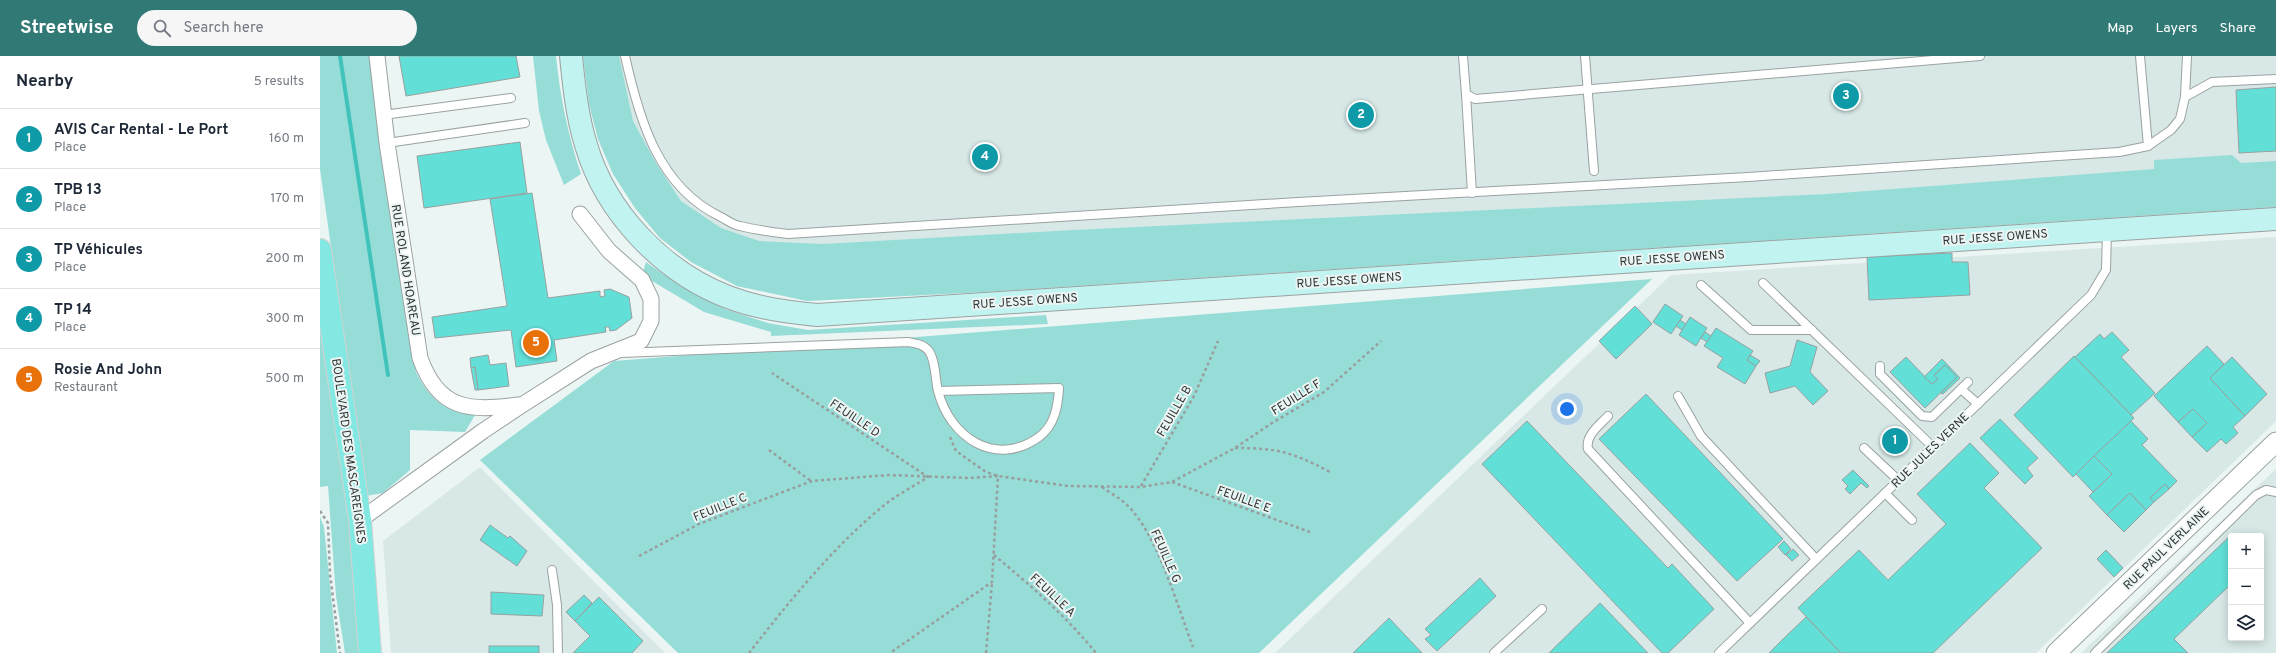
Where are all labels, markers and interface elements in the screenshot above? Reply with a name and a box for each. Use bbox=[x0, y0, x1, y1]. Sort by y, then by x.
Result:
search box bbox=[137, 10, 417, 46]
text: Streetwise bbox=[20, 16, 113, 40]
icon: search bbox=[151, 17, 173, 39]
text: Search here bbox=[183, 19, 264, 38]
text: Map bbox=[2107, 20, 2133, 37]
text: Layers bbox=[2155, 20, 2197, 37]
text: Share bbox=[2219, 20, 2256, 37]
text: Nearby bbox=[16, 71, 73, 93]
text: 5 results bbox=[254, 74, 304, 90]
pin: 3 bbox=[1833, 81, 1859, 111]
pin: 2 bbox=[1348, 100, 1374, 130]
text: AVIS Car Rental - Le Port bbox=[54, 121, 228, 140]
text: 1 bbox=[26, 131, 32, 147]
text: 160 m bbox=[269, 131, 304, 147]
text: Place bbox=[54, 140, 86, 156]
pin: 4 bbox=[972, 142, 998, 172]
text: TPB 13 bbox=[54, 181, 102, 200]
text: 2 bbox=[25, 191, 33, 207]
text: 170 m bbox=[270, 191, 304, 207]
text: Place bbox=[54, 200, 86, 216]
street label: RUE ROLAND HOAREAU bbox=[387, 203, 423, 337]
street label: RUE JESSE OWENS bbox=[1942, 226, 2048, 250]
text: TP Véhicules bbox=[54, 241, 143, 260]
street label: RUE JESSE OWENS bbox=[1619, 247, 1725, 271]
text: 3 bbox=[25, 251, 33, 267]
text: 200 m bbox=[265, 251, 304, 267]
text: Place bbox=[54, 260, 86, 276]
street label: RUE JESSE OWENS bbox=[1296, 269, 1402, 293]
street label: RUE JESSE OWENS bbox=[972, 290, 1078, 314]
text: TP 14 bbox=[54, 301, 92, 320]
text: 4 bbox=[25, 311, 33, 327]
text: 300 m bbox=[266, 311, 304, 327]
text: Place bbox=[54, 320, 86, 336]
pin: 5 bbox=[523, 328, 549, 358]
street label: BOULEVARD DES MASCAREIGNES bbox=[327, 358, 369, 545]
text: Rosie And John bbox=[54, 361, 162, 380]
text: 5 bbox=[25, 371, 33, 387]
text: 500 m bbox=[265, 371, 304, 387]
street label: FEUILLE F bbox=[1269, 376, 1325, 419]
text: Restaurant bbox=[54, 380, 118, 396]
street label: FEUILLE B bbox=[1154, 383, 1196, 440]
street label: FEUILLE D bbox=[826, 396, 883, 441]
your location bbox=[1557, 399, 1577, 419]
street label: RUE JULES VERNE bbox=[1888, 409, 1973, 492]
pin: 1 bbox=[1882, 426, 1908, 456]
street label: FEUILLE E bbox=[1215, 483, 1273, 517]
street label: FEUILLE C bbox=[691, 490, 750, 526]
street label: RUE PAUL VERLAINE bbox=[2120, 503, 2213, 594]
street label: FEUILLE G bbox=[1146, 527, 1184, 586]
map controls bbox=[2228, 533, 2264, 641]
button: + bbox=[2228, 533, 2264, 569]
button: − bbox=[2228, 569, 2264, 605]
street label: FEUILLE A bbox=[1026, 571, 1078, 621]
button: layers bbox=[2228, 605, 2264, 641]

